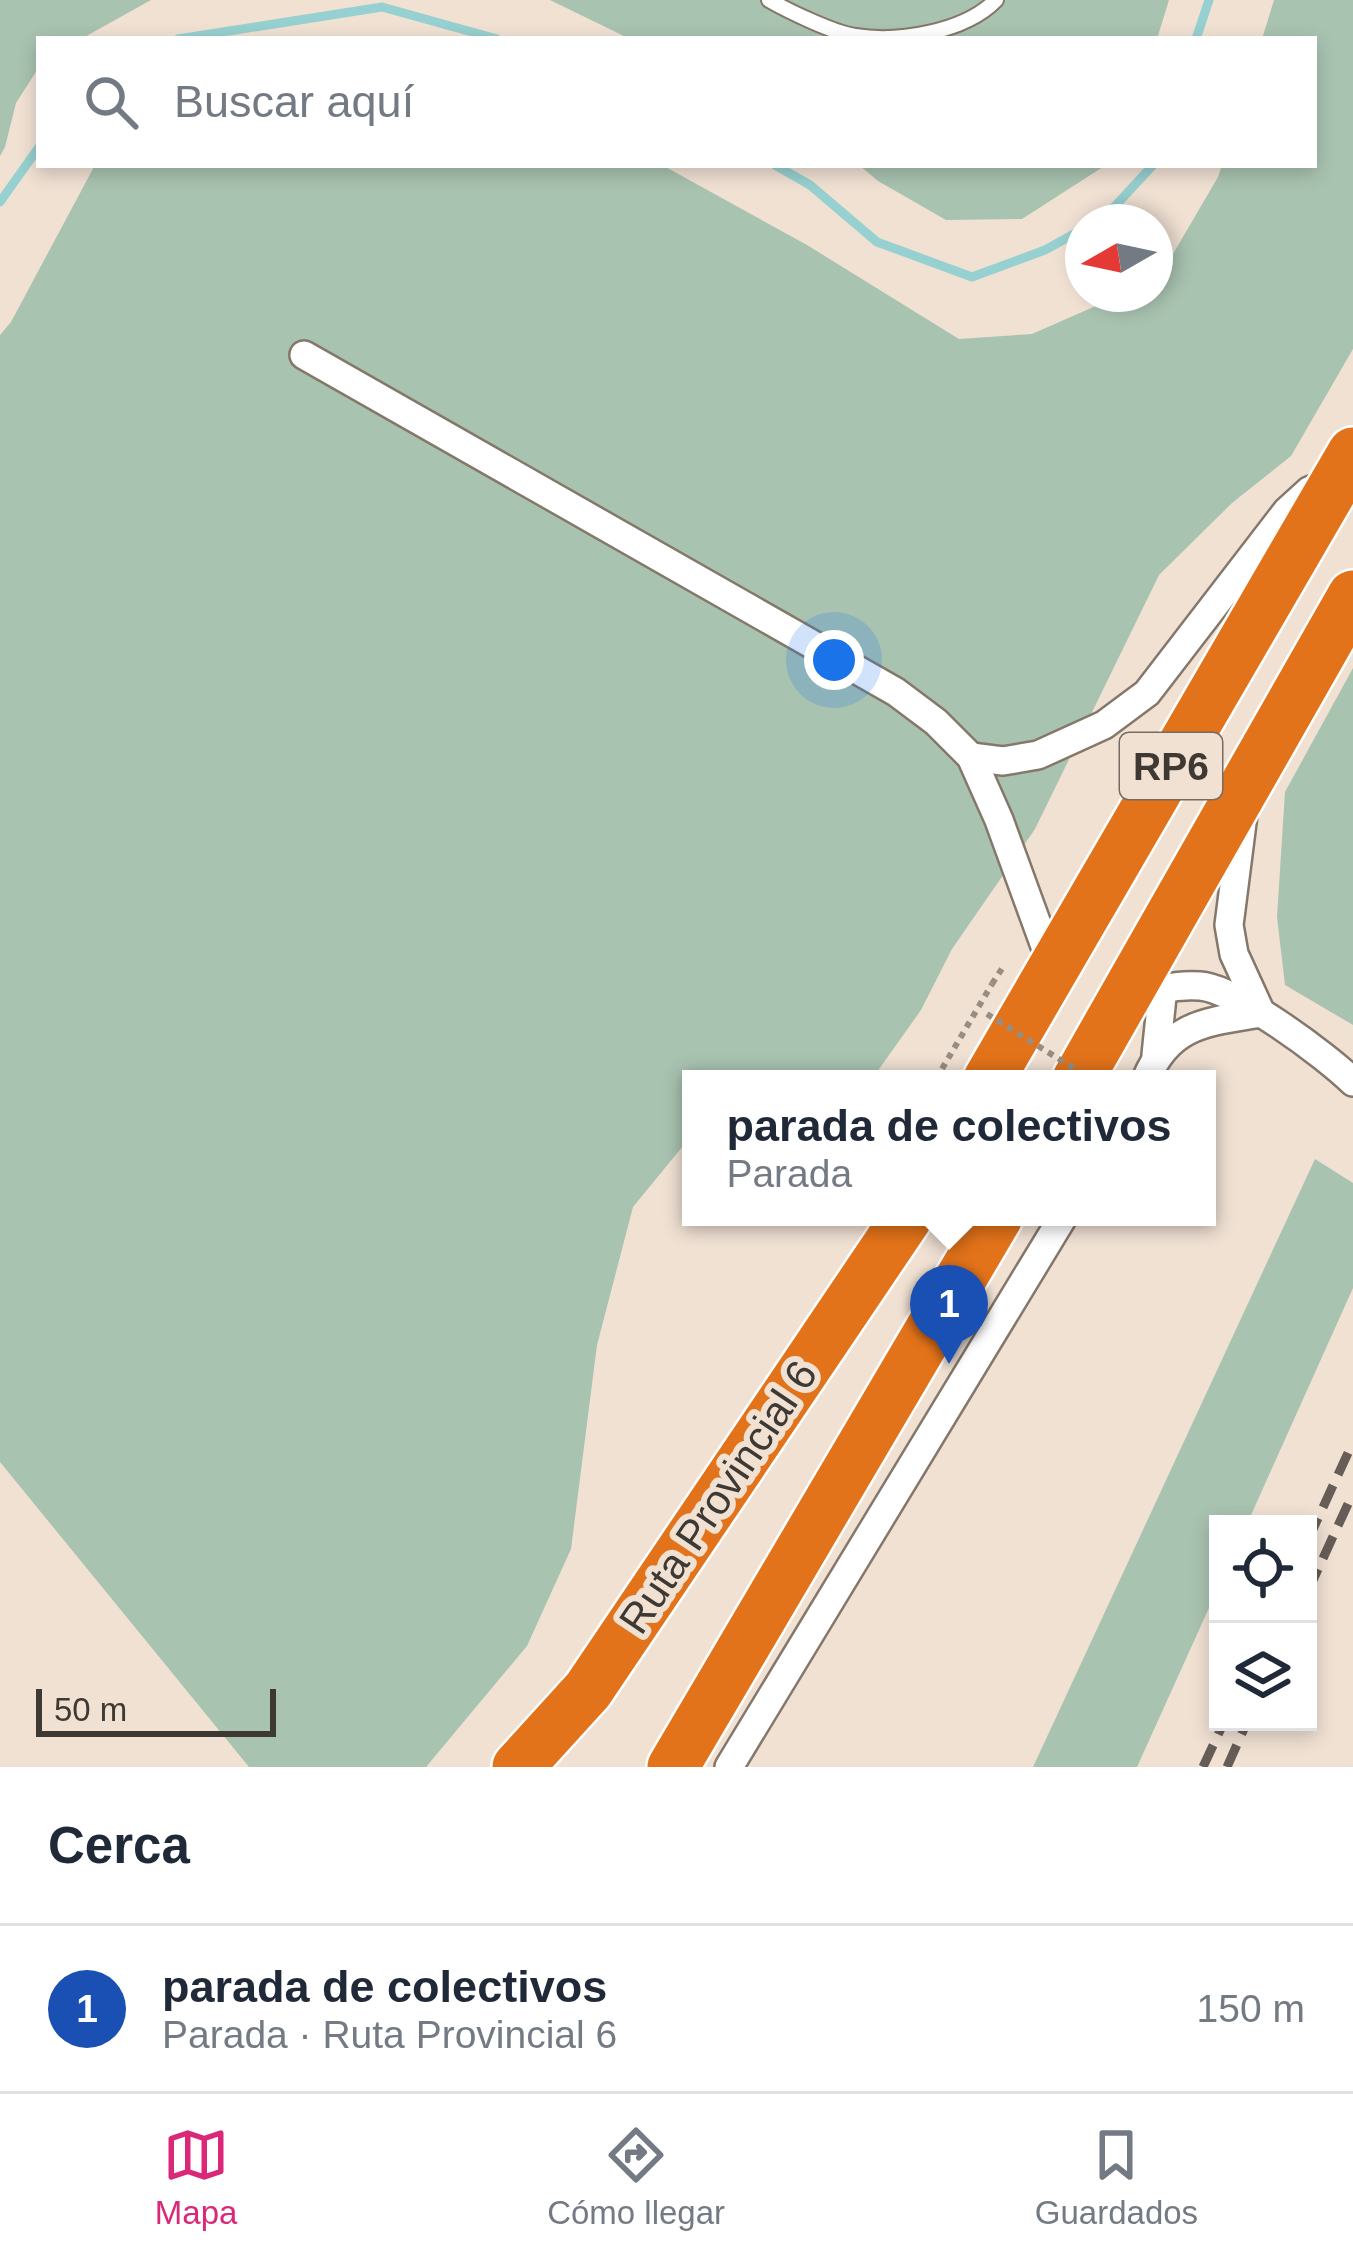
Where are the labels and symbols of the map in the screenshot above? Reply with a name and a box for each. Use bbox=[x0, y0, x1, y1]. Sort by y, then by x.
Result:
north arrow bbox=[1065, 204, 1173, 312]
your location bbox=[804, 630, 864, 690]
road number: RP6 bbox=[1120, 733, 1222, 799]
pin: 1 bbox=[910, 1265, 988, 1364]
street label: Ruta Provincial 6 bbox=[610, 1352, 826, 1642]
scale bar bbox=[36, 1683, 276, 1736]

